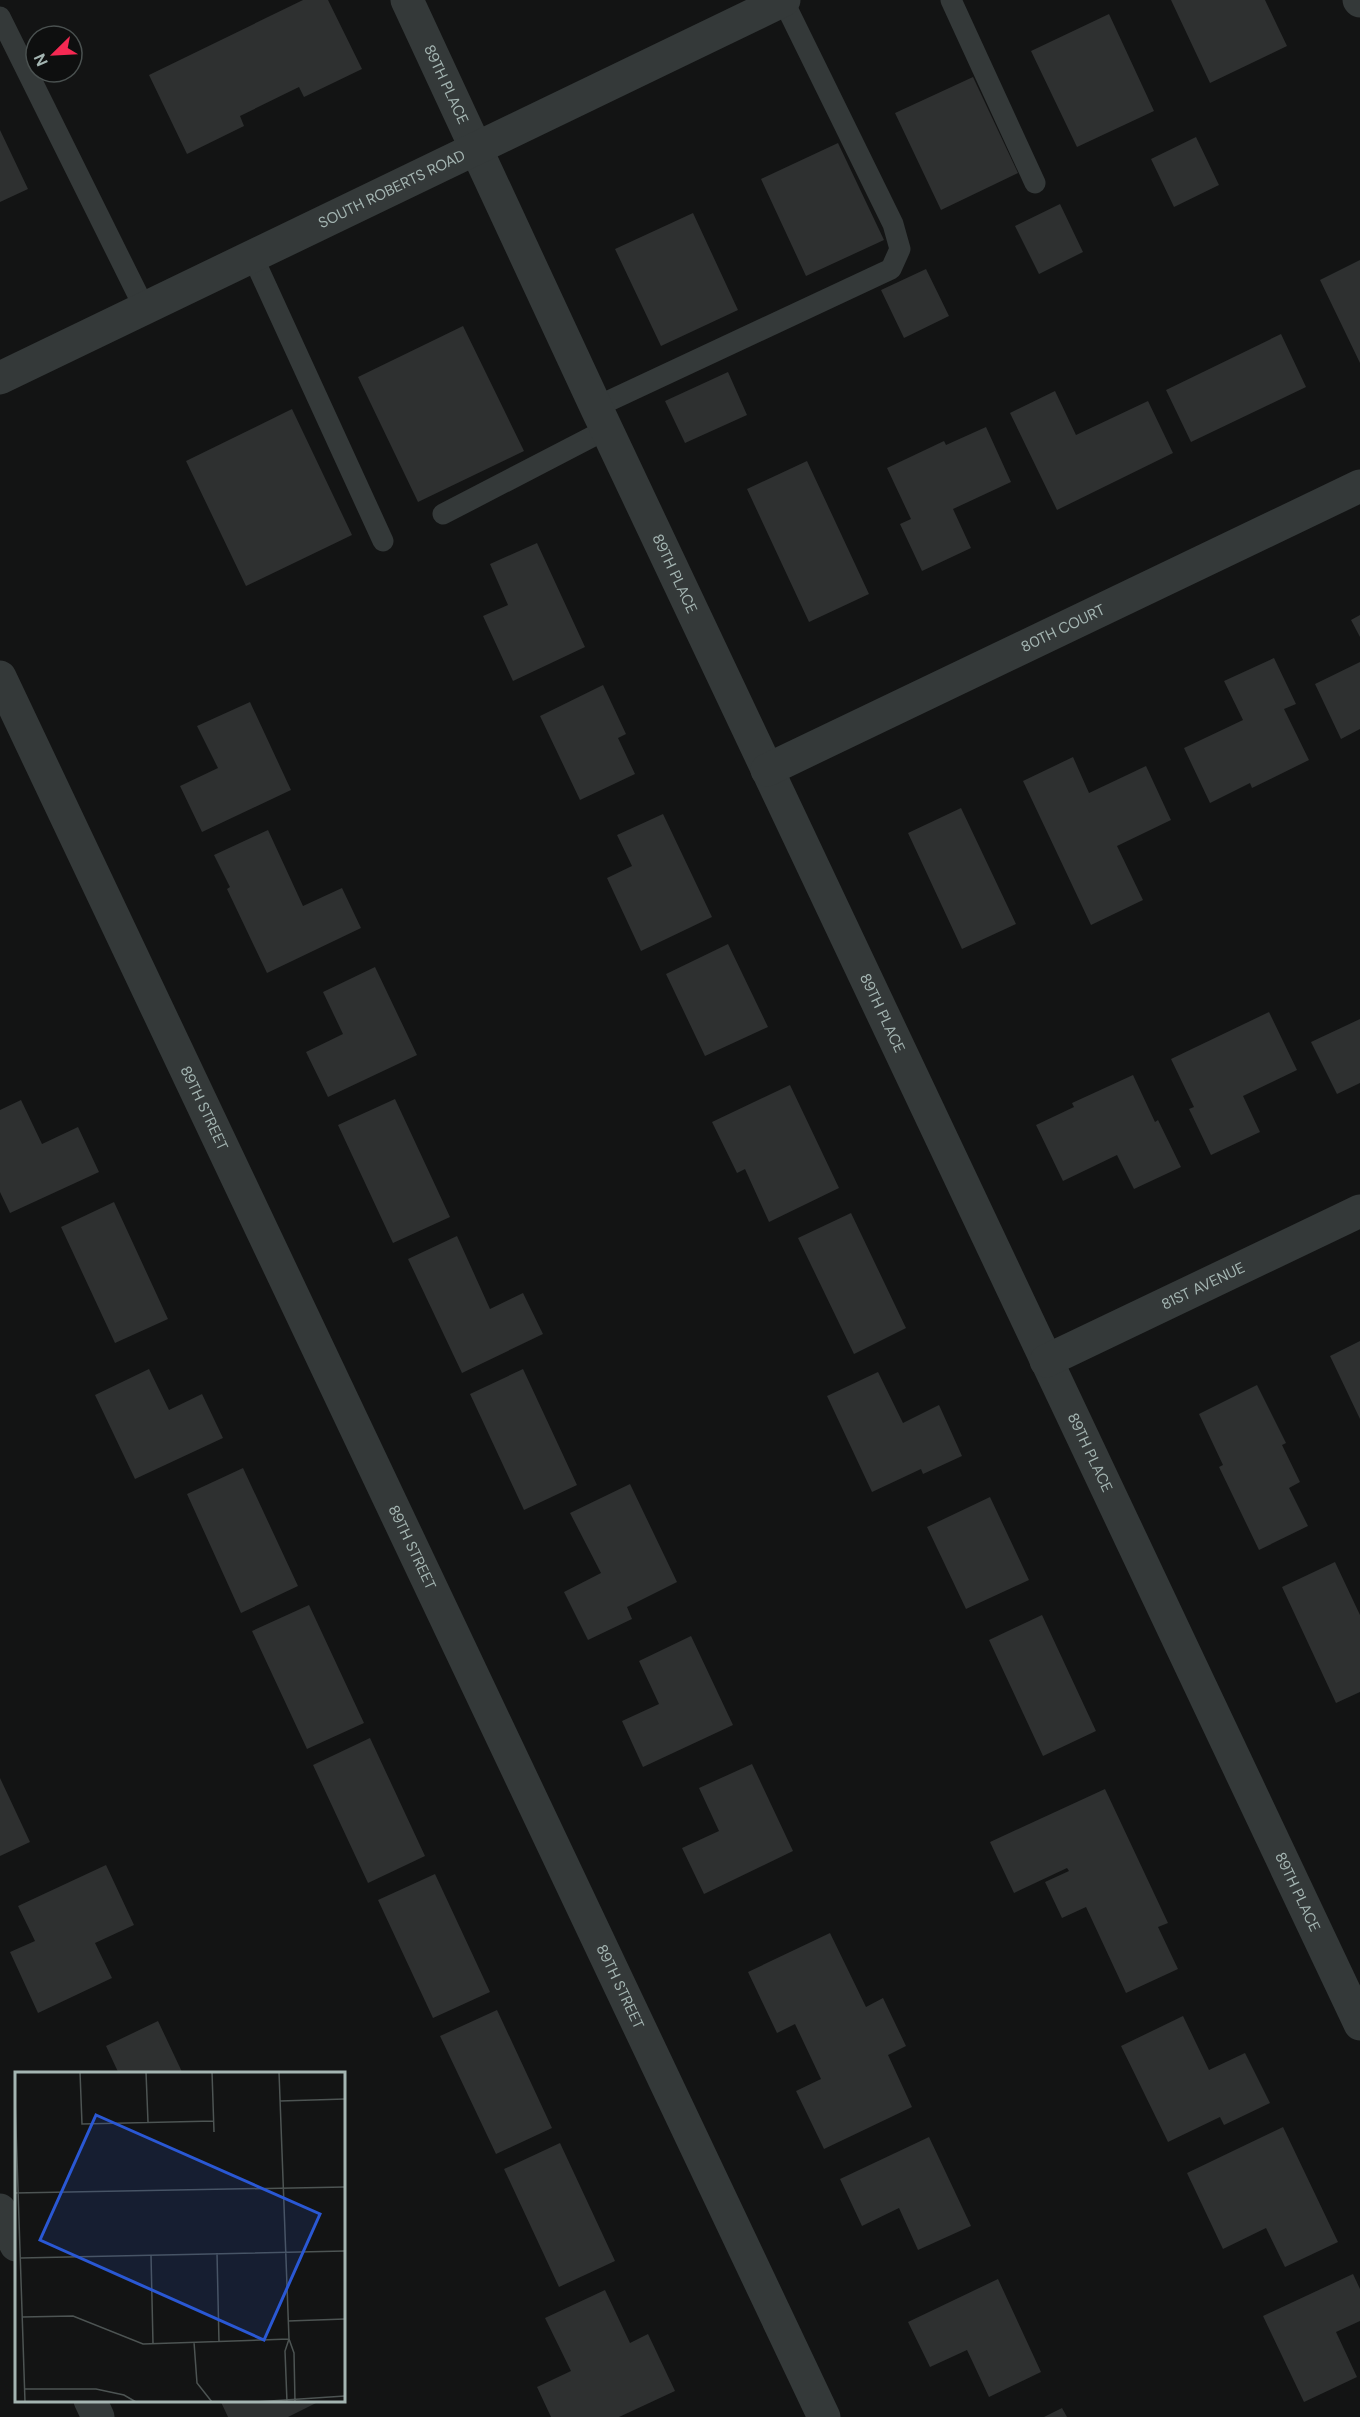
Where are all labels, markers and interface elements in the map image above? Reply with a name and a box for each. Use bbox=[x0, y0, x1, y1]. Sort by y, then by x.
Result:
north arrow bbox=[24, 24, 84, 84]
street label: 89TH PLACE bbox=[419, 41, 473, 127]
text: N bbox=[29, 50, 53, 69]
street label: SOUTH ROBERTS ROAD bbox=[315, 145, 469, 233]
street label: 89TH PLACE bbox=[647, 531, 702, 617]
street label: 80TH COURT bbox=[1017, 600, 1108, 657]
street label: 89TH PLACE bbox=[855, 970, 910, 1056]
street label: 89TH STREET bbox=[176, 1063, 233, 1154]
street label: 81ST AVENUE bbox=[1158, 1258, 1248, 1314]
street label: 89TH PLACE bbox=[1063, 1410, 1117, 1495]
street label: 89TH STREET bbox=[384, 1502, 441, 1593]
street label: 89TH PLACE bbox=[1270, 1849, 1325, 1935]
street label: 89TH STREET bbox=[592, 1941, 649, 2032]
inset map bbox=[15, 2072, 345, 2402]

